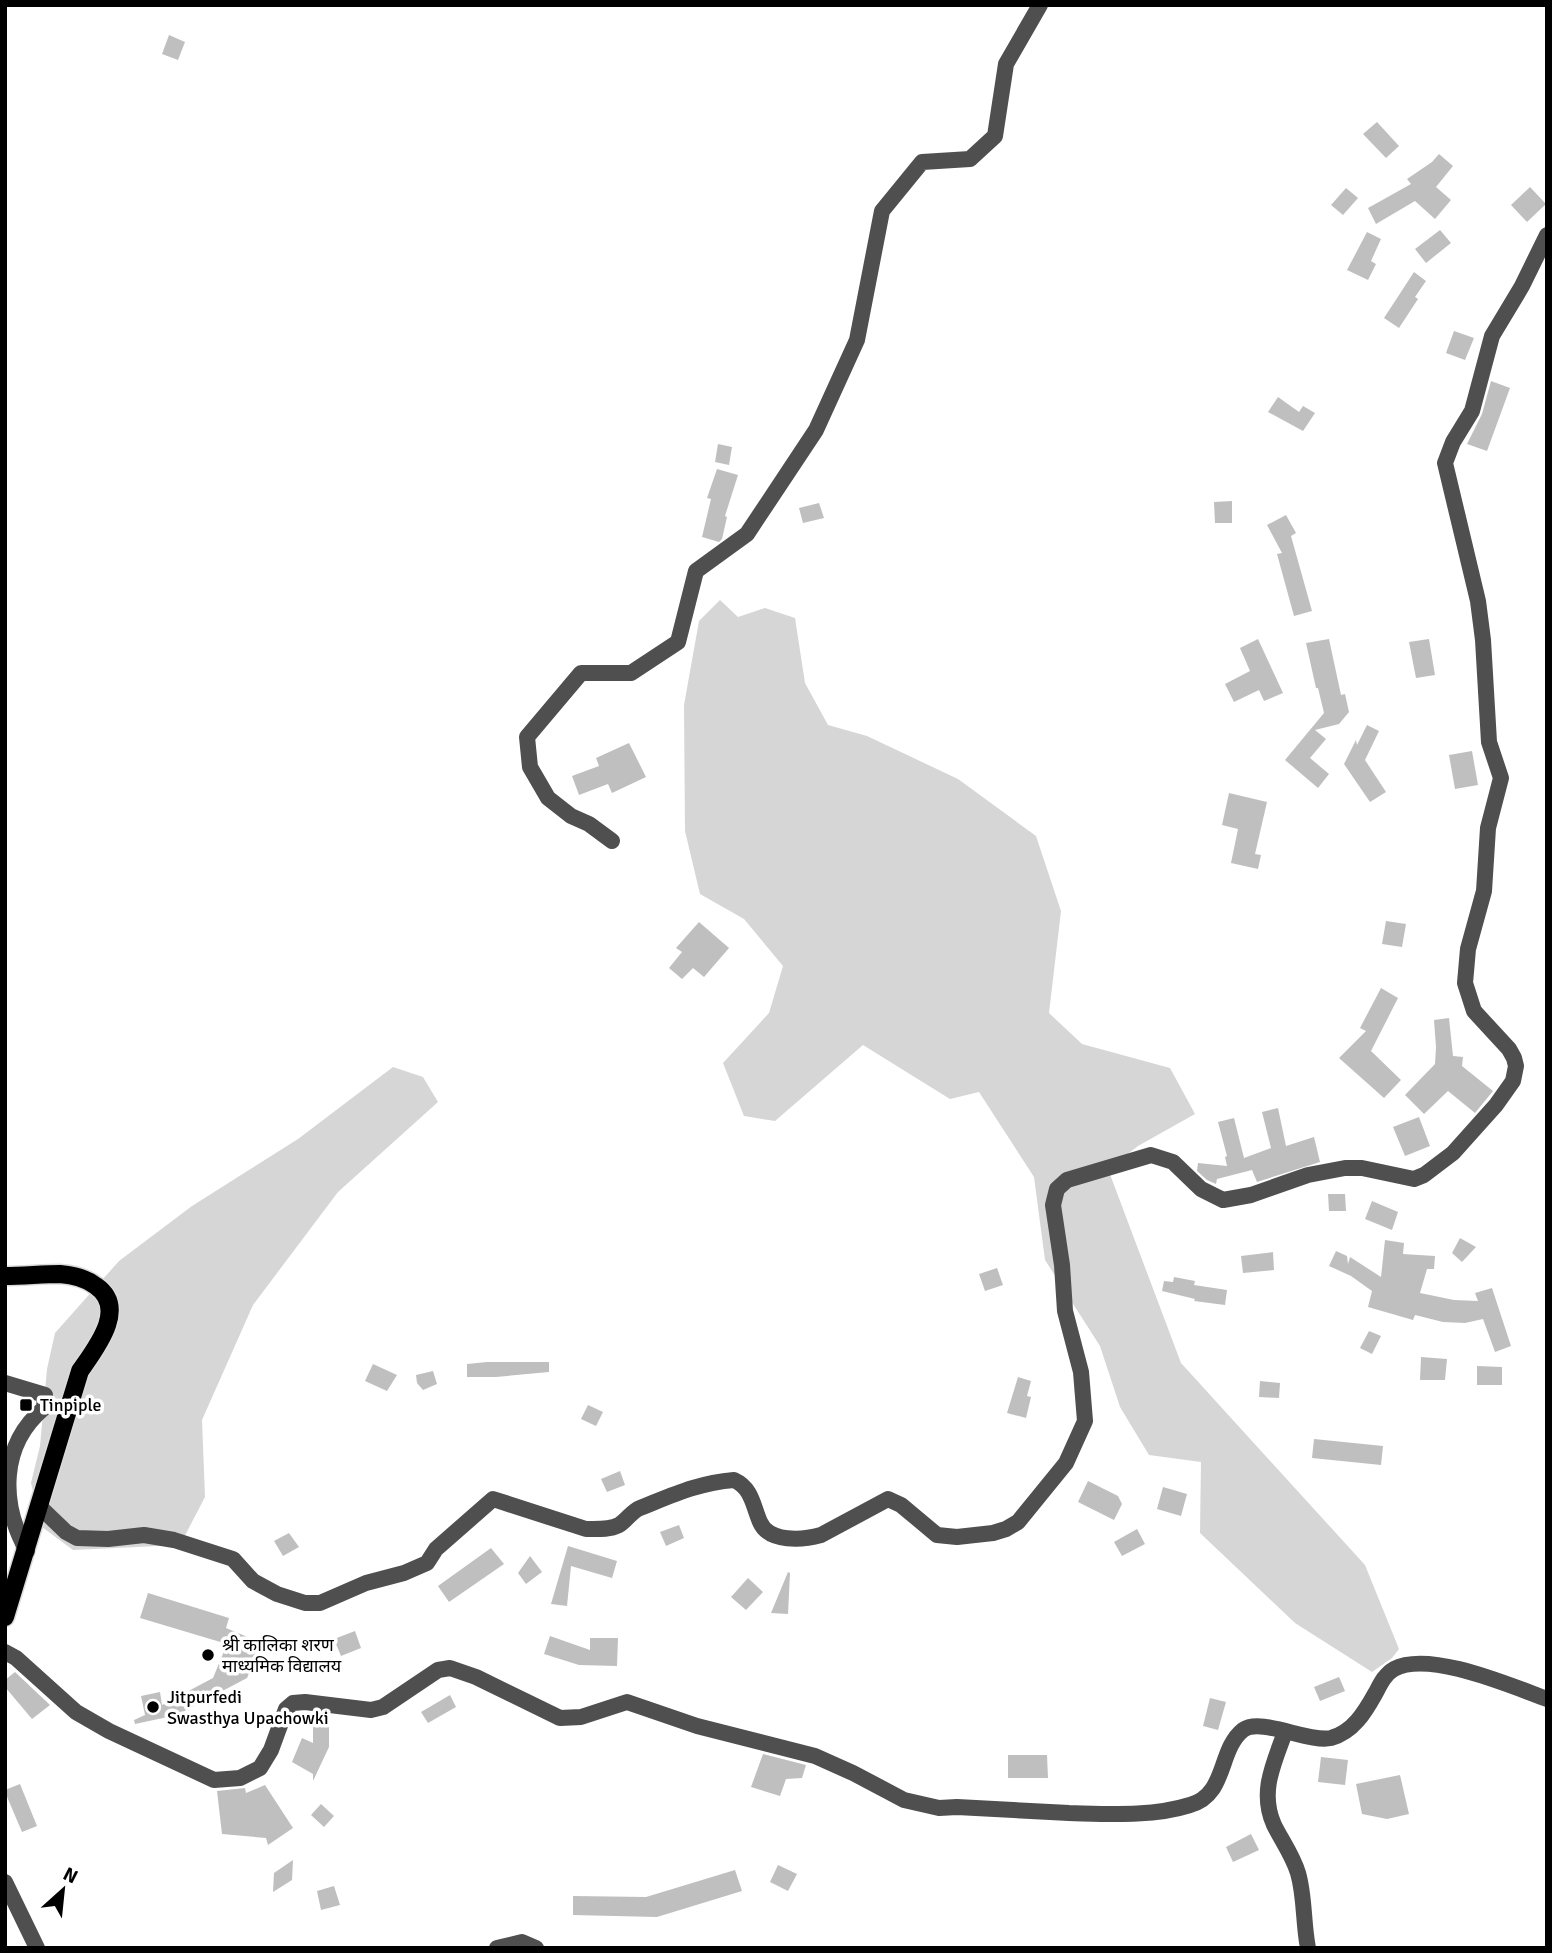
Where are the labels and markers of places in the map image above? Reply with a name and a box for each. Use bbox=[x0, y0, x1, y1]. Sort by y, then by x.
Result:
place label: Tinpiple bbox=[40, 1394, 102, 1416]
marker: Tinpiple bbox=[18, 1397, 34, 1413]
place label: श्री कालिका शरण माध्यमिक विद्यालय bbox=[222, 1634, 342, 1677]
marker: श्री कालिका शरण माध्यमिक विद्यालय bbox=[200, 1647, 216, 1663]
place label: Jitpurfedi Swasthya Upachowki bbox=[167, 1686, 329, 1729]
marker: Jitpurfedi Swasthya Upachowki bbox=[145, 1699, 161, 1715]

